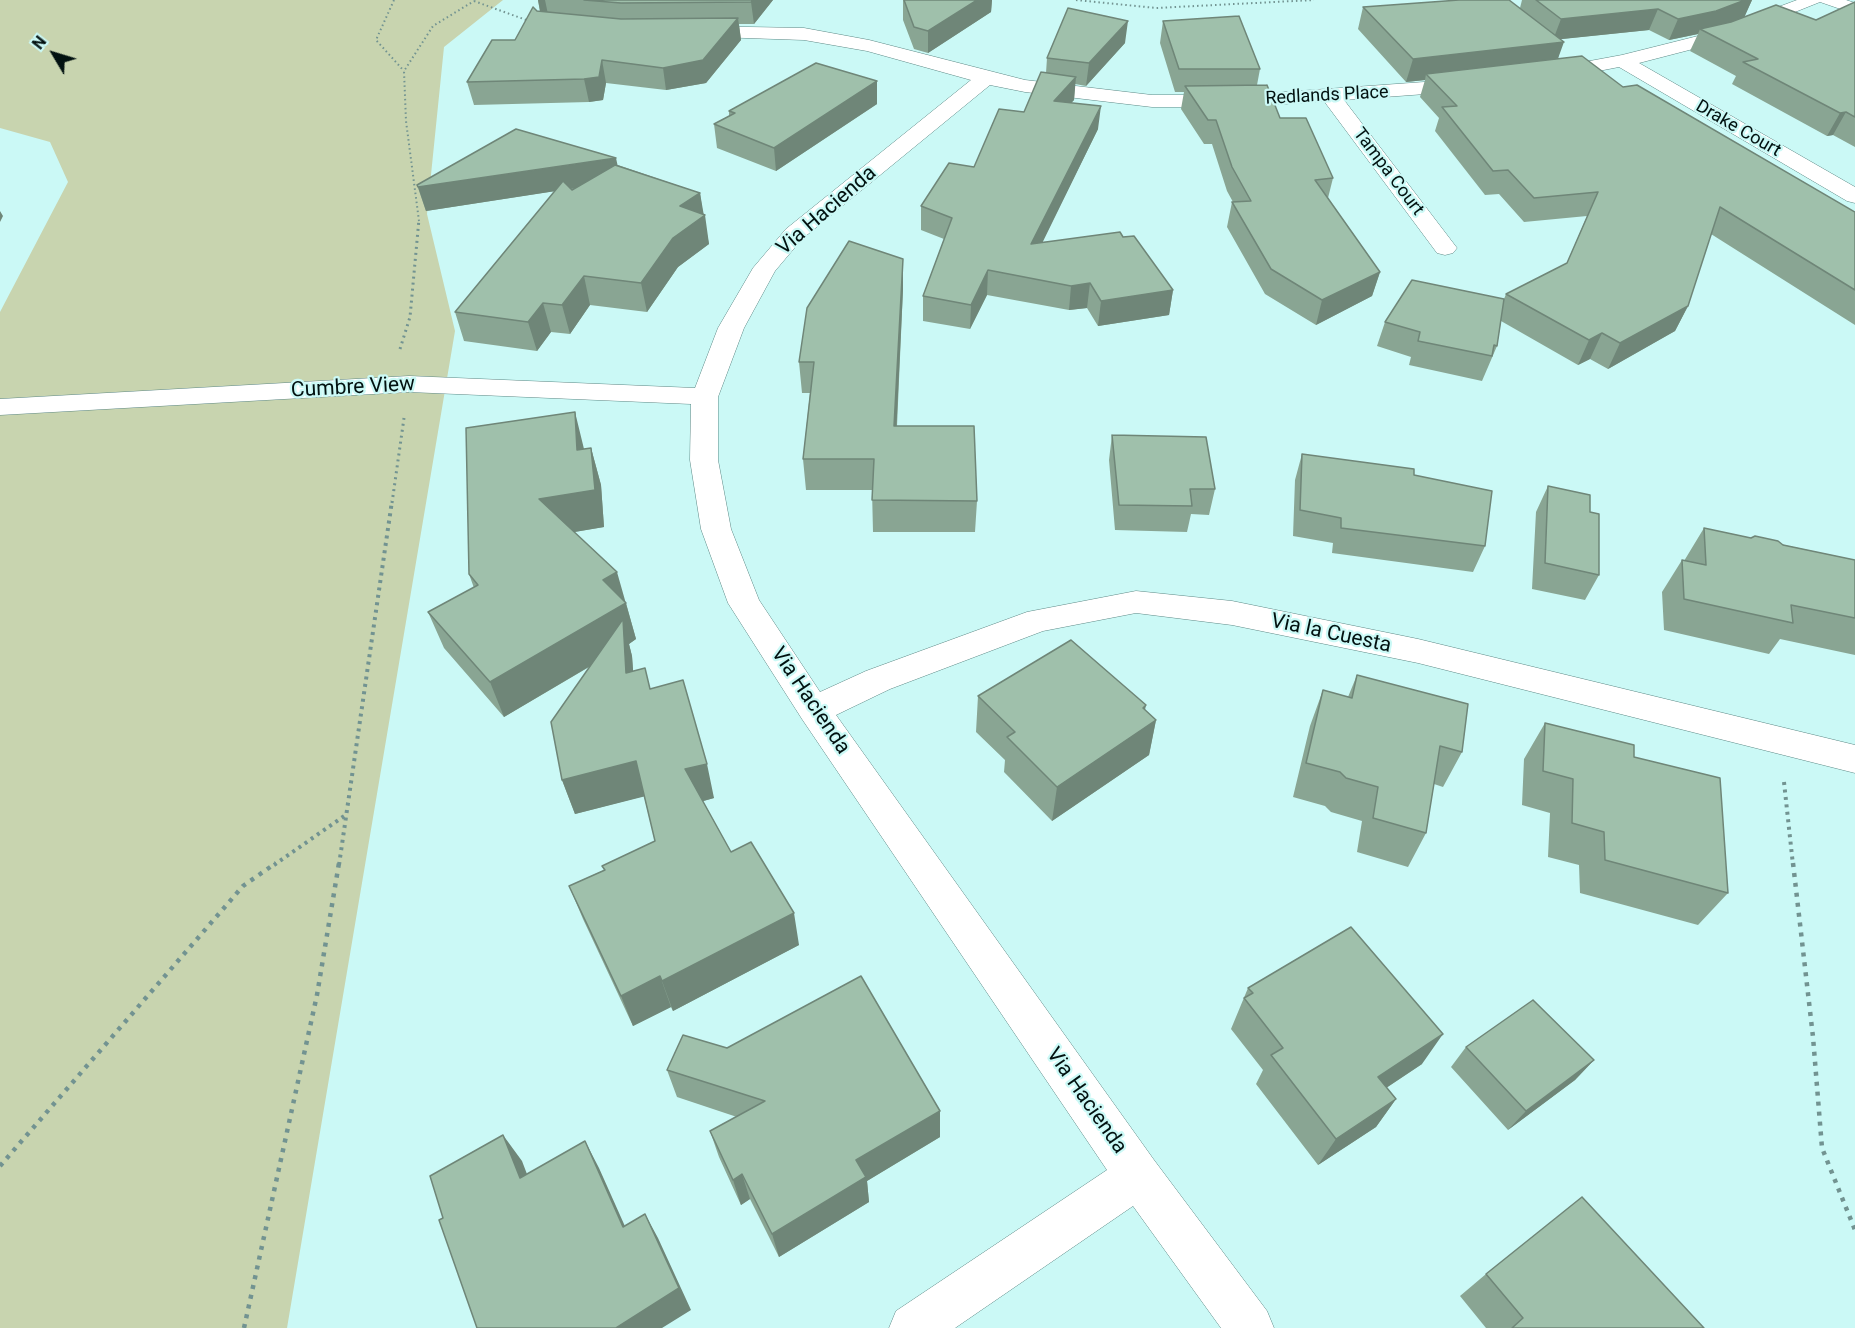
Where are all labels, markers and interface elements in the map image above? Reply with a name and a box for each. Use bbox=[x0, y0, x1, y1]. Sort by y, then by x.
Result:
north arrow bbox=[24, 24, 84, 84]
text: N bbox=[28, 32, 50, 53]
street label: Redlands Place bbox=[1265, 82, 1389, 110]
street label: Drake Court bbox=[1692, 96, 1784, 162]
street label: Tampa Court bbox=[1348, 124, 1428, 220]
street label: Via Hacienda bbox=[772, 161, 882, 261]
street label: Cumbre View bbox=[290, 372, 416, 404]
street label: Via la Cuesta bbox=[1269, 609, 1393, 659]
street label: Via Hacienda bbox=[765, 643, 855, 759]
street label: Via Hacienda bbox=[1040, 1043, 1132, 1159]

